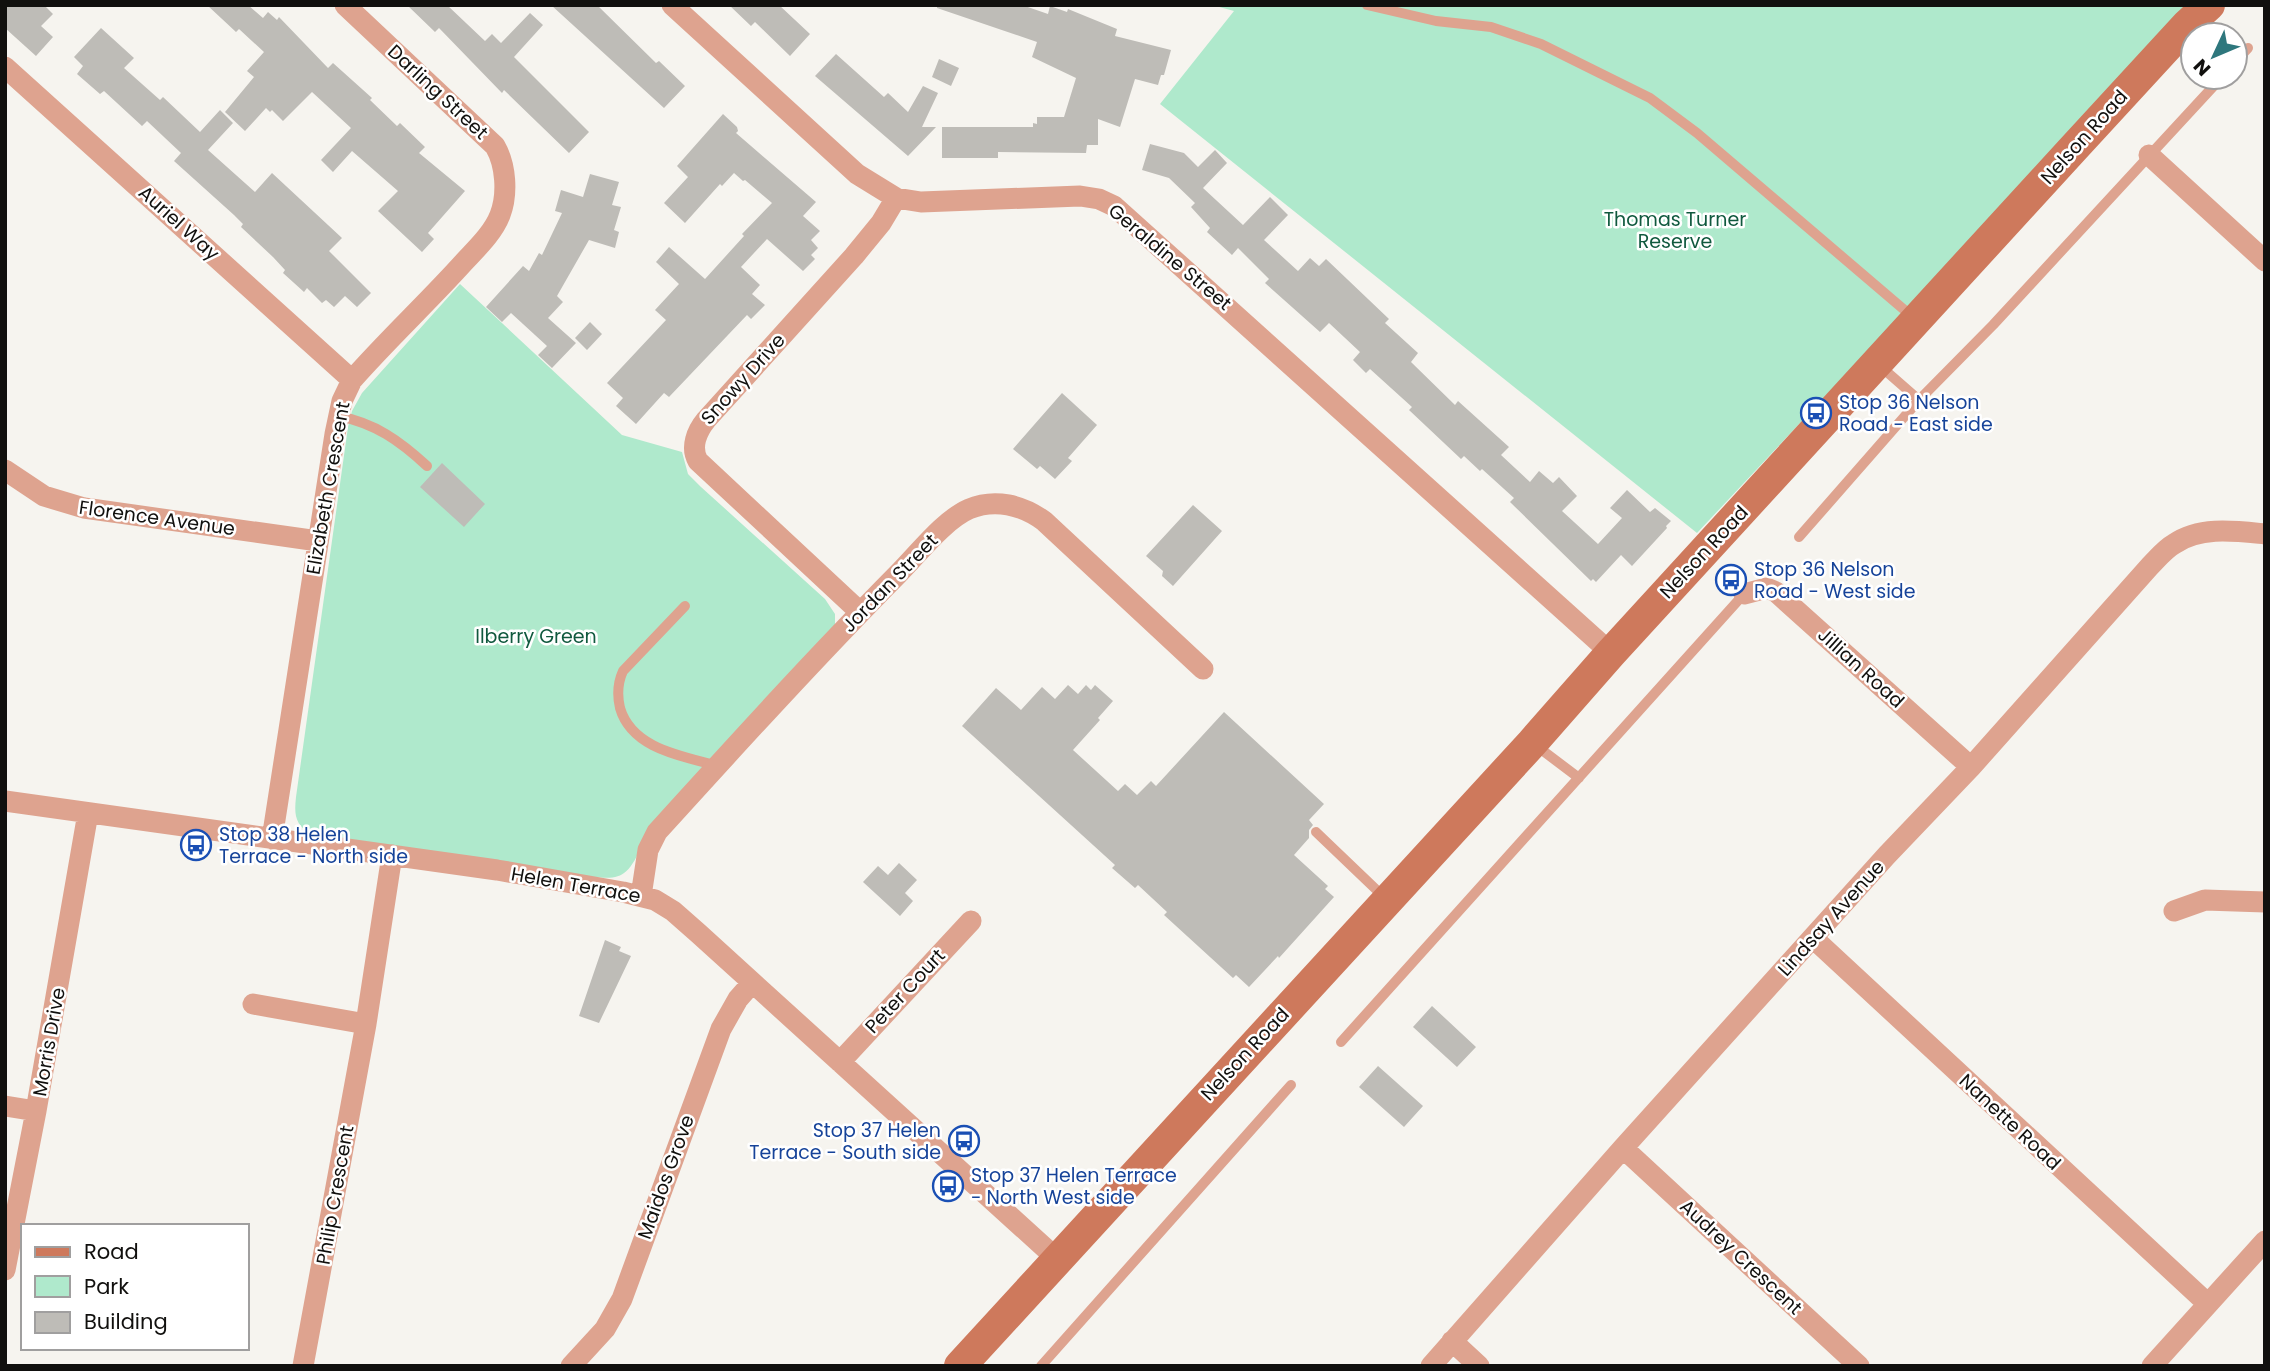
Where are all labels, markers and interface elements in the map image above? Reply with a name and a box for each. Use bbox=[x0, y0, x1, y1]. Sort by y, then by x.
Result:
north arrow bbox=[2179, 21, 2249, 91]
street label: Darling Street bbox=[382, 38, 494, 146]
text: N bbox=[2187, 53, 2217, 82]
street label: Nelson Road bbox=[2034, 84, 2134, 190]
street label: Auriel Way bbox=[133, 179, 226, 267]
street label: Geraldine Street bbox=[1103, 197, 1237, 317]
park label: Thomas Turner Reserve bbox=[1604, 206, 1746, 255]
street label: Snowy Drive bbox=[695, 327, 791, 431]
place label: Stop 36 Nelson Road - East side bbox=[1839, 389, 1993, 438]
bus stop icon: Stop 36 Nelson Road - East side bbox=[1799, 396, 1833, 430]
street label: Elizabeth Crescent bbox=[299, 399, 357, 577]
street label: Florence Avenue bbox=[77, 494, 237, 542]
street label: Nelson Road bbox=[1654, 499, 1754, 605]
street label: Jordan Street bbox=[836, 528, 944, 638]
place label: Stop 36 Nelson Road - West side bbox=[1754, 556, 1915, 605]
bus stop icon: Stop 36 Nelson Road - West side bbox=[1714, 563, 1748, 597]
street label: Jillian Road bbox=[1812, 622, 1910, 714]
park label: Ilberry Green bbox=[475, 623, 597, 650]
place label: Stop 38 Helen Terrace - North side bbox=[219, 821, 408, 870]
bus stop icon: Stop 38 Helen Terrace - North side bbox=[179, 828, 213, 862]
street label: Lindsay Avenue bbox=[1772, 854, 1890, 982]
street label: Helen Terrace bbox=[509, 860, 643, 910]
street label: Peter Court bbox=[859, 943, 951, 1039]
street label: Morris Drive bbox=[26, 985, 72, 1099]
street label: Nelson Road bbox=[1195, 1001, 1295, 1107]
street label: Nanette Road bbox=[1953, 1068, 2067, 1176]
street label: Maidos Grove bbox=[631, 1111, 701, 1243]
place label: Stop 37 Helen Terrace - South side bbox=[749, 1117, 941, 1166]
street label: Philip Crescent bbox=[309, 1123, 361, 1267]
bus stop icon: Stop 37 Helen Terrace - South side bbox=[947, 1124, 981, 1158]
place label: Stop 37 Helen Terrace - North West side bbox=[971, 1162, 1177, 1211]
bus stop icon: Stop 37 Helen Terrace - North West side bbox=[931, 1169, 965, 1203]
street label: Audrey Crescent bbox=[1674, 1193, 1808, 1321]
legend bbox=[21, 1224, 248, 1350]
text: Road bbox=[84, 1237, 139, 1266]
text: Park bbox=[84, 1272, 129, 1301]
text: Building bbox=[84, 1307, 168, 1336]

